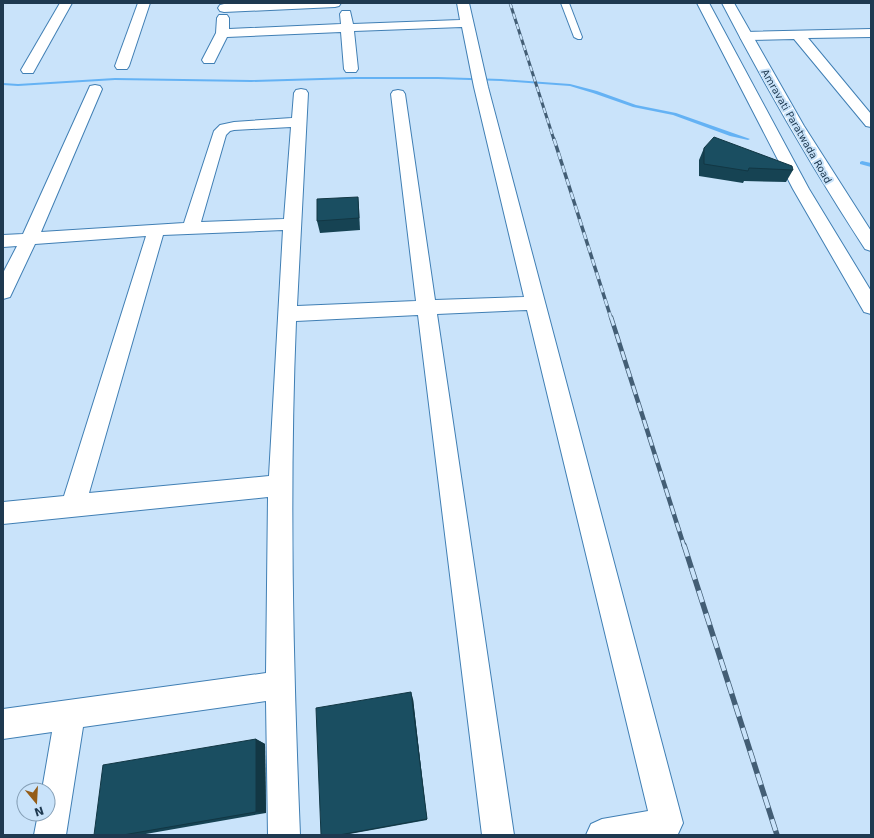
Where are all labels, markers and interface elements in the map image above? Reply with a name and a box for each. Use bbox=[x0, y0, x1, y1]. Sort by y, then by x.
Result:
street label: Amravati Paratwada Road bbox=[759, 67, 834, 185]
north arrow bbox=[16, 782, 56, 822]
text: N bbox=[33, 803, 45, 819]

